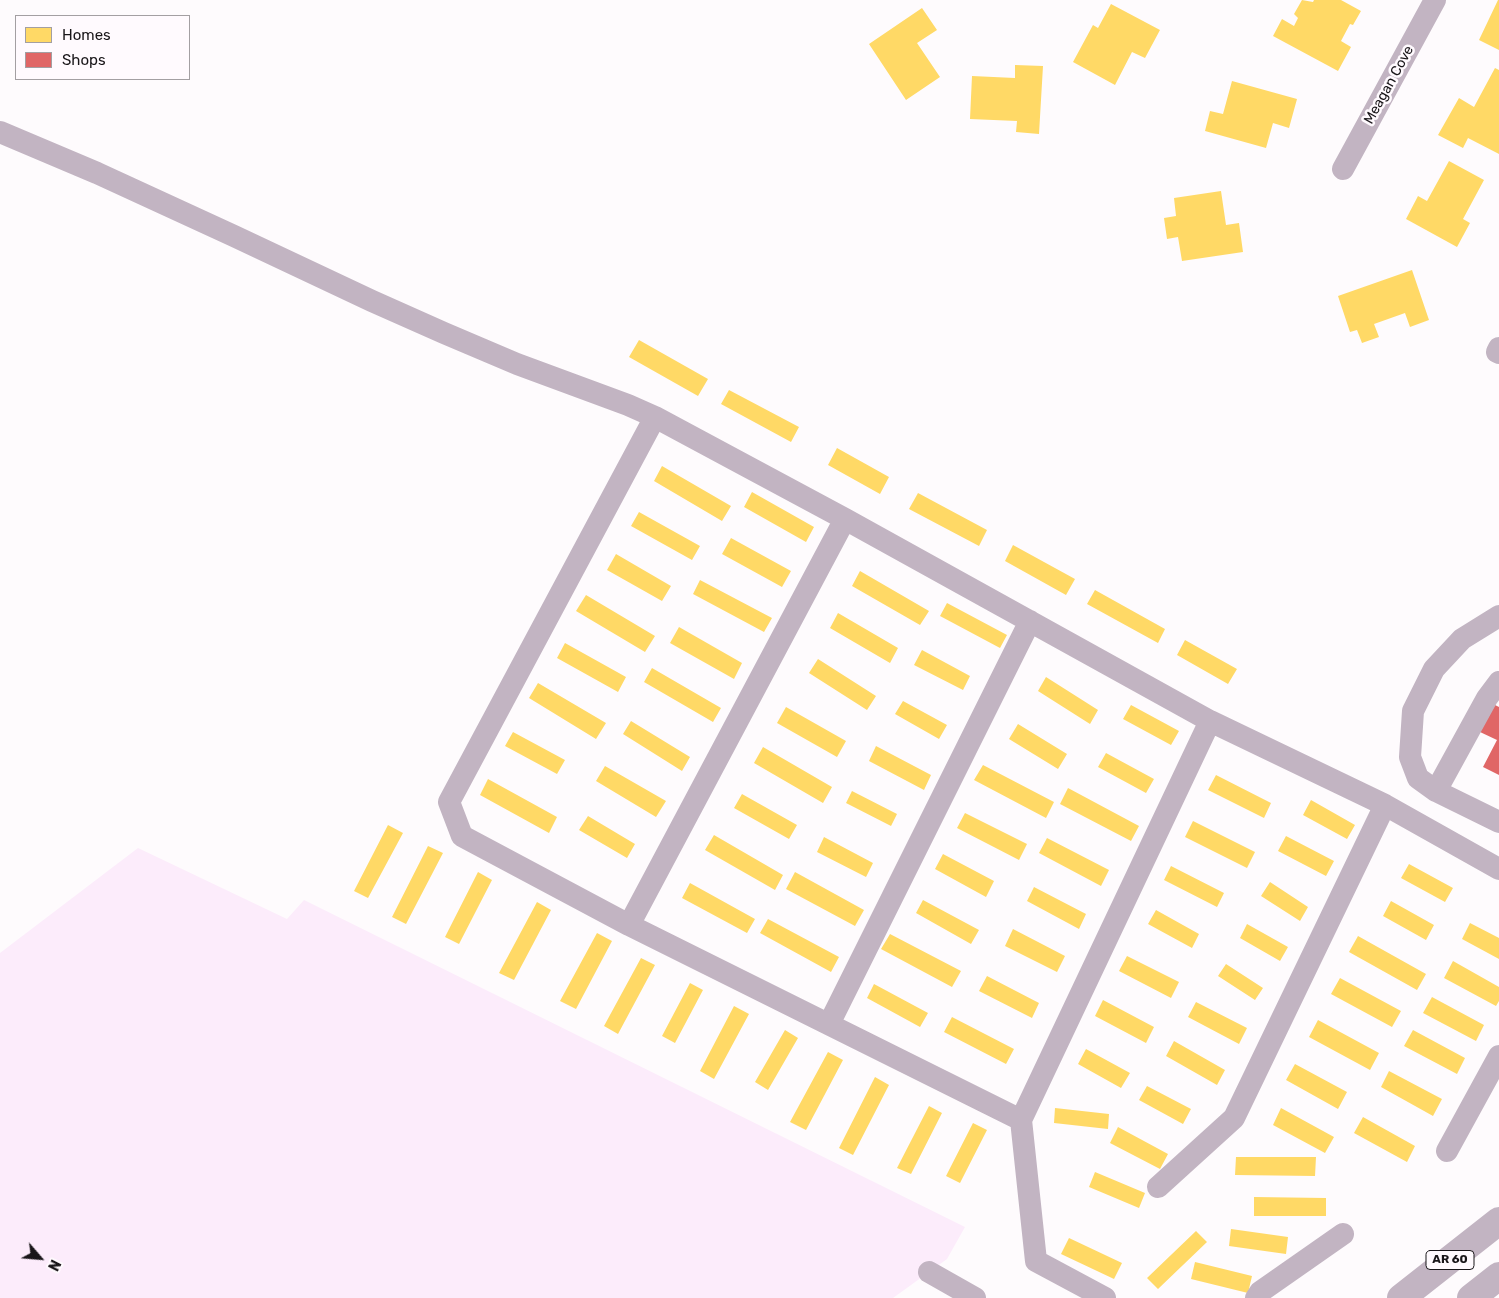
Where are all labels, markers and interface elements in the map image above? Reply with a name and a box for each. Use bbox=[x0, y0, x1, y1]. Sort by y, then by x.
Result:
legend bbox=[15, 15, 190, 80]
text: Homes bbox=[62, 26, 111, 44]
street label: Meagan Cove bbox=[1361, 43, 1417, 127]
text: Shops bbox=[62, 51, 106, 69]
north arrow bbox=[15, 1233, 65, 1283]
road number: AR 60 bbox=[1426, 1250, 1474, 1270]
text: N bbox=[44, 1257, 64, 1273]

